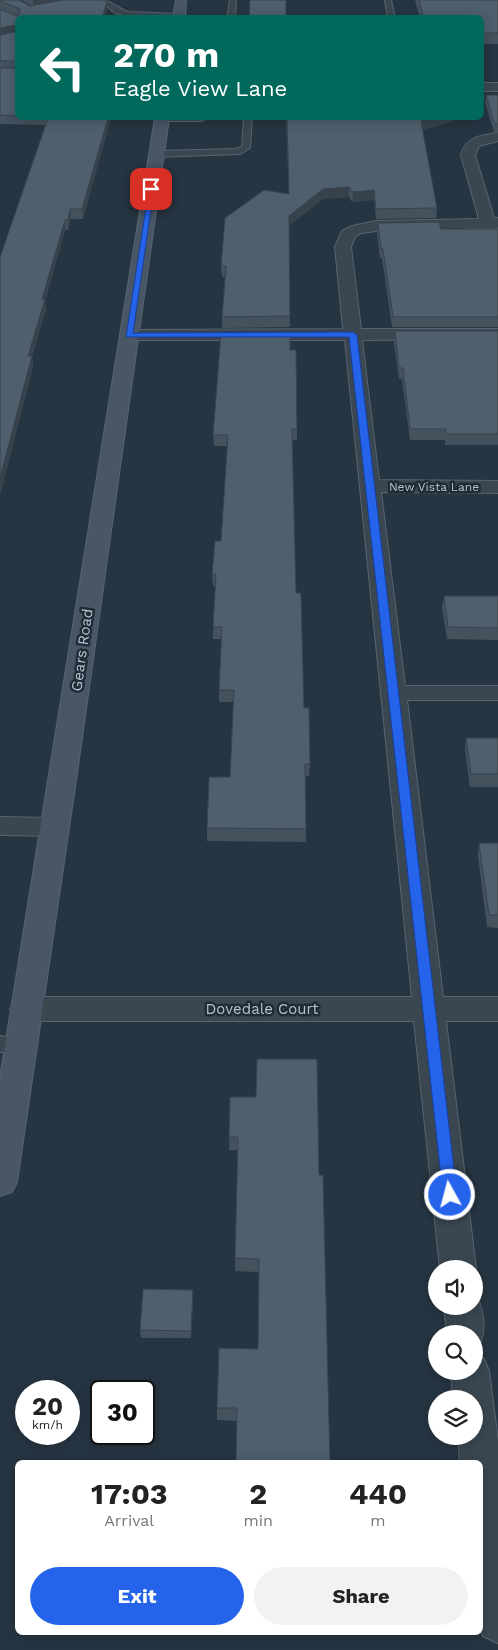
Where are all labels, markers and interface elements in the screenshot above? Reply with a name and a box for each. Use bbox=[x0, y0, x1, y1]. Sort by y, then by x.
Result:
text: 270 m bbox=[113, 34, 219, 76]
icon: left bbox=[30, 35, 95, 100]
text: Eagle View Lane bbox=[113, 76, 287, 101]
pin bbox=[130, 168, 172, 210]
icon: arrive bbox=[137, 175, 165, 203]
street label: New Vista Lane bbox=[389, 480, 479, 494]
street label: Gears Road bbox=[67, 607, 97, 693]
street label: Dovedale Court bbox=[205, 1000, 319, 1018]
position arrow bbox=[423, 1168, 475, 1220]
map controls bbox=[428, 1260, 483, 1445]
button: sound bbox=[428, 1260, 483, 1315]
button: search bbox=[428, 1325, 483, 1380]
speed limit sign: 30 bbox=[90, 1380, 155, 1445]
button: layers bbox=[428, 1390, 483, 1445]
text: 20 bbox=[32, 1392, 63, 1421]
text: km/h bbox=[32, 1418, 63, 1432]
text: 17:03 bbox=[91, 1476, 168, 1511]
text: 2 bbox=[249, 1476, 267, 1511]
text: 440 bbox=[349, 1476, 407, 1511]
text: Arrival bbox=[104, 1511, 154, 1530]
text: min bbox=[244, 1511, 273, 1530]
text: m bbox=[370, 1511, 386, 1530]
button: Exit bbox=[30, 1567, 244, 1625]
button: Share bbox=[254, 1567, 468, 1625]

